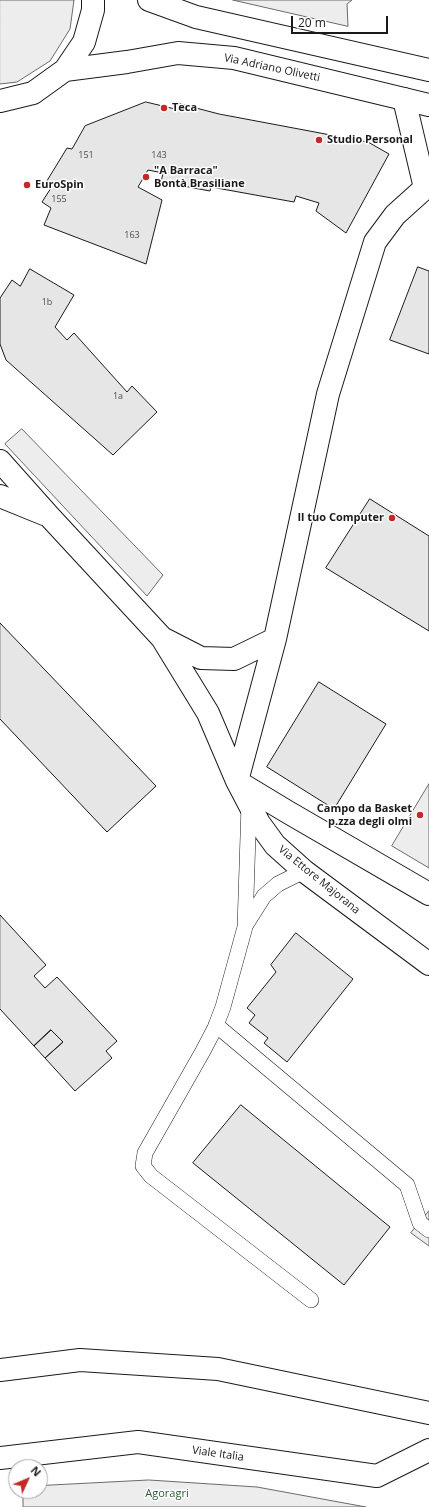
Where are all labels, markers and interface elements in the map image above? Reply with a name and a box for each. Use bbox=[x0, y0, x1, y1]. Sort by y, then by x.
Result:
scale bar bbox=[293, 8, 390, 34]
text: 20 m bbox=[298, 14, 326, 31]
street label: Via Adriano Olivetti bbox=[223, 51, 321, 85]
place label: Teca bbox=[172, 101, 197, 115]
marker: Teca bbox=[159, 103, 169, 113]
place label: Studio Personal bbox=[327, 133, 413, 147]
marker: Studio Personal bbox=[314, 135, 324, 145]
house number: 151 bbox=[78, 150, 94, 160]
house number: 143 bbox=[151, 150, 167, 160]
place label: "A Barraca" Bontà Brasiliane bbox=[154, 164, 245, 190]
marker: "A Barraca" Bontà Brasiliane bbox=[141, 172, 151, 182]
place label: EuroSpin bbox=[35, 178, 84, 192]
marker: EuroSpin bbox=[22, 180, 32, 190]
house number: 155 bbox=[51, 194, 67, 204]
house number: 163 bbox=[124, 230, 140, 240]
house number: 1b bbox=[42, 297, 52, 307]
house number: 1a bbox=[113, 391, 123, 401]
place label: Il tuo Computer bbox=[297, 511, 384, 525]
marker: Il tuo Computer bbox=[387, 513, 397, 523]
place label: Campo da Basket p.zza degli olmi bbox=[317, 802, 412, 828]
marker: Campo da Basket p.zza degli olmi bbox=[415, 810, 425, 820]
street label: Via Ettore Majorana bbox=[275, 843, 363, 917]
street label: Viale Italia bbox=[191, 1444, 245, 1464]
north arrow bbox=[8, 1459, 48, 1499]
text: N bbox=[28, 1463, 45, 1479]
park label: Agoragri bbox=[145, 1487, 189, 1501]

